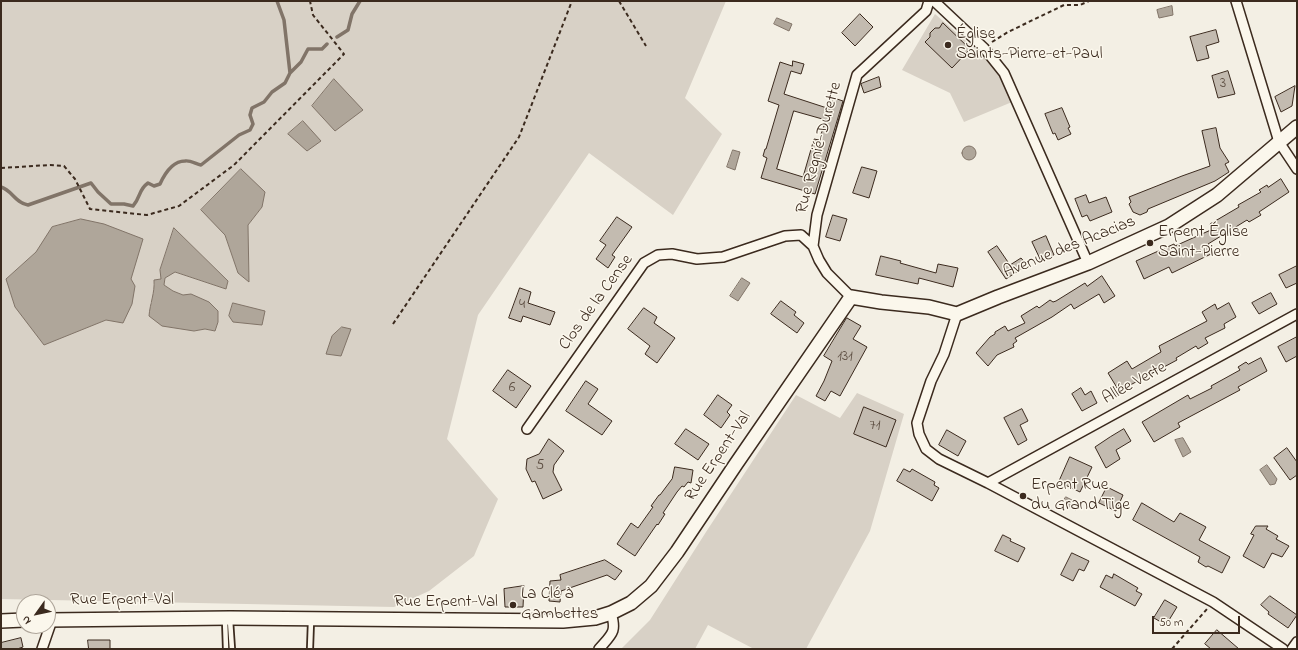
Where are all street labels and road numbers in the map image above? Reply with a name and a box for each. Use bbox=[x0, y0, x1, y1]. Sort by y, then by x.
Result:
street label: Rue Regnié-Durette bbox=[793, 80, 847, 216]
street label: Avenue des Acacias bbox=[1001, 212, 1139, 284]
street label: Clos de la Cense bbox=[555, 251, 639, 355]
street label: Allée Verte bbox=[1100, 358, 1170, 410]
street label: Rue Erpent-Val bbox=[682, 408, 756, 506]
street label: Rue Erpent-Val bbox=[70, 591, 174, 611]
street label: Rue Erpent-Val bbox=[394, 593, 498, 613]

